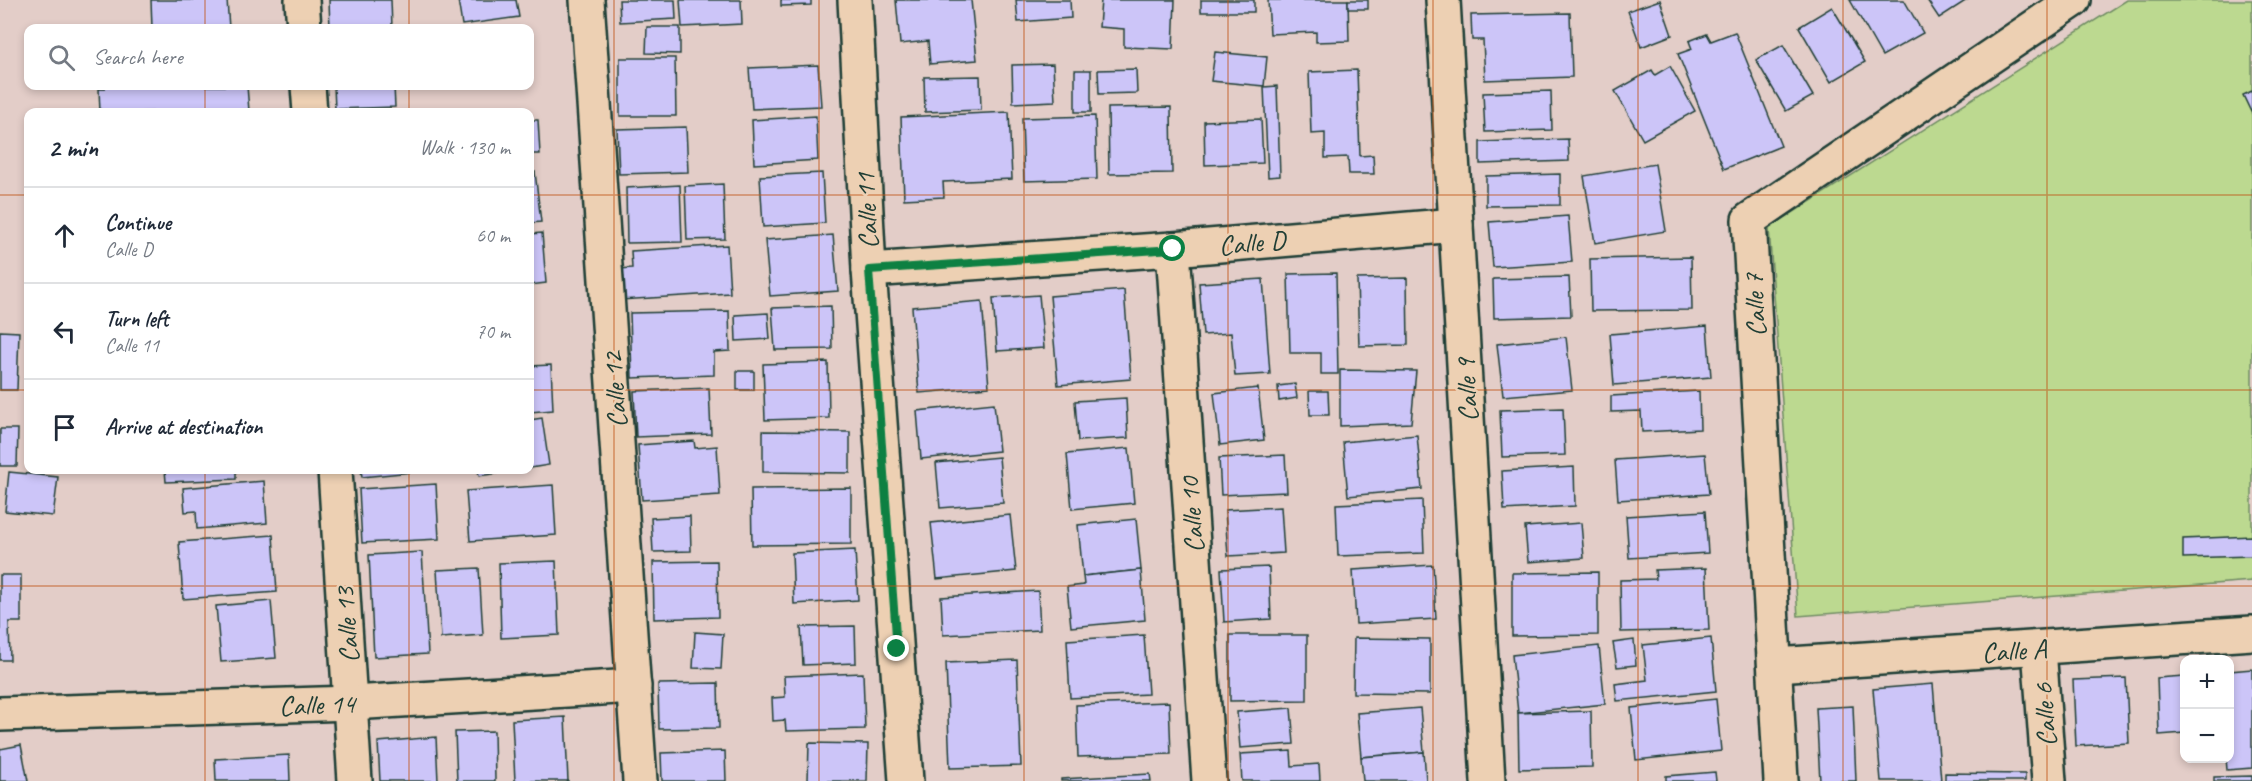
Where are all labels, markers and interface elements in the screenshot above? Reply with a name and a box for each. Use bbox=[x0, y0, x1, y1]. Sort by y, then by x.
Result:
search box bbox=[24, 24, 534, 90]
icon: search bbox=[45, 41, 78, 74]
text: Search here bbox=[93, 43, 183, 71]
text: 2 min bbox=[48, 131, 98, 164]
text: Walk · 130 m bbox=[420, 135, 510, 160]
street label: Calle 11 bbox=[847, 171, 886, 250]
text: Continue bbox=[105, 209, 171, 237]
icon: ahead bbox=[48, 219, 81, 252]
street label: Calle D bbox=[1217, 222, 1289, 263]
text: 60 m bbox=[476, 223, 510, 248]
route start bbox=[1159, 235, 1185, 261]
text: Calle D bbox=[105, 237, 153, 262]
street label: Calle 7 bbox=[1735, 271, 1774, 338]
text: Turn left bbox=[105, 305, 169, 333]
icon: left bbox=[48, 315, 81, 348]
text: 70 m bbox=[476, 319, 510, 344]
text: Calle 11 bbox=[105, 333, 159, 358]
street label: Calle 12 bbox=[594, 348, 635, 429]
street label: Calle 9 bbox=[1447, 355, 1486, 423]
icon: arrive bbox=[48, 411, 81, 444]
text: Arrive at destination bbox=[105, 413, 262, 441]
street label: Calle 10 bbox=[1171, 473, 1212, 554]
street label: Calle 13 bbox=[326, 583, 367, 664]
street label: Calle A bbox=[1980, 631, 2050, 670]
route end bbox=[883, 635, 909, 661]
map controls bbox=[2180, 655, 2234, 763]
button: + bbox=[2180, 655, 2234, 709]
street label: Calle 6 bbox=[2025, 681, 2064, 748]
street label: Calle 14 bbox=[278, 686, 358, 723]
button: − bbox=[2180, 709, 2234, 763]

